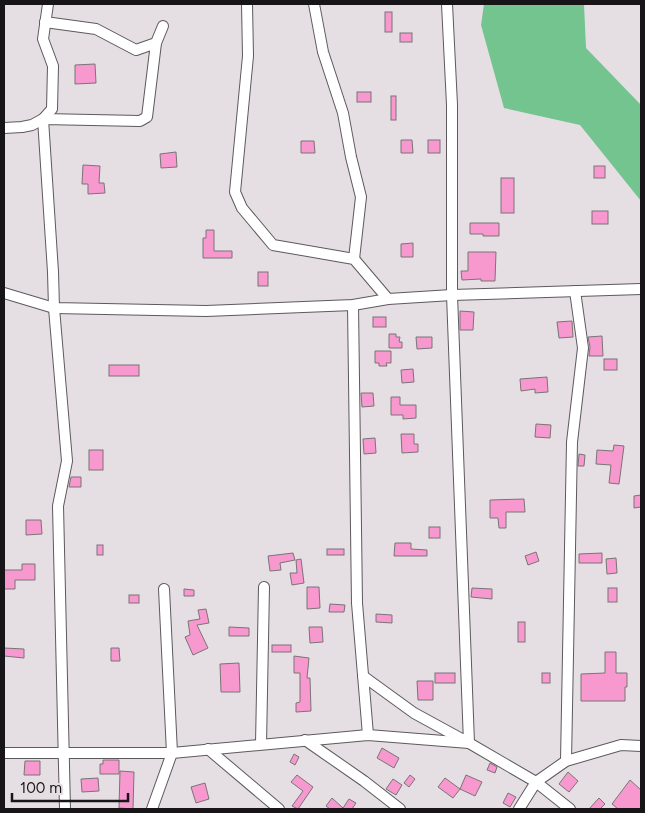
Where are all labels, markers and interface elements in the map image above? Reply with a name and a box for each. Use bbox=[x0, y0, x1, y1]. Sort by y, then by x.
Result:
scale bar bbox=[12, 770, 129, 802]
text: 100 m bbox=[20, 779, 62, 797]

